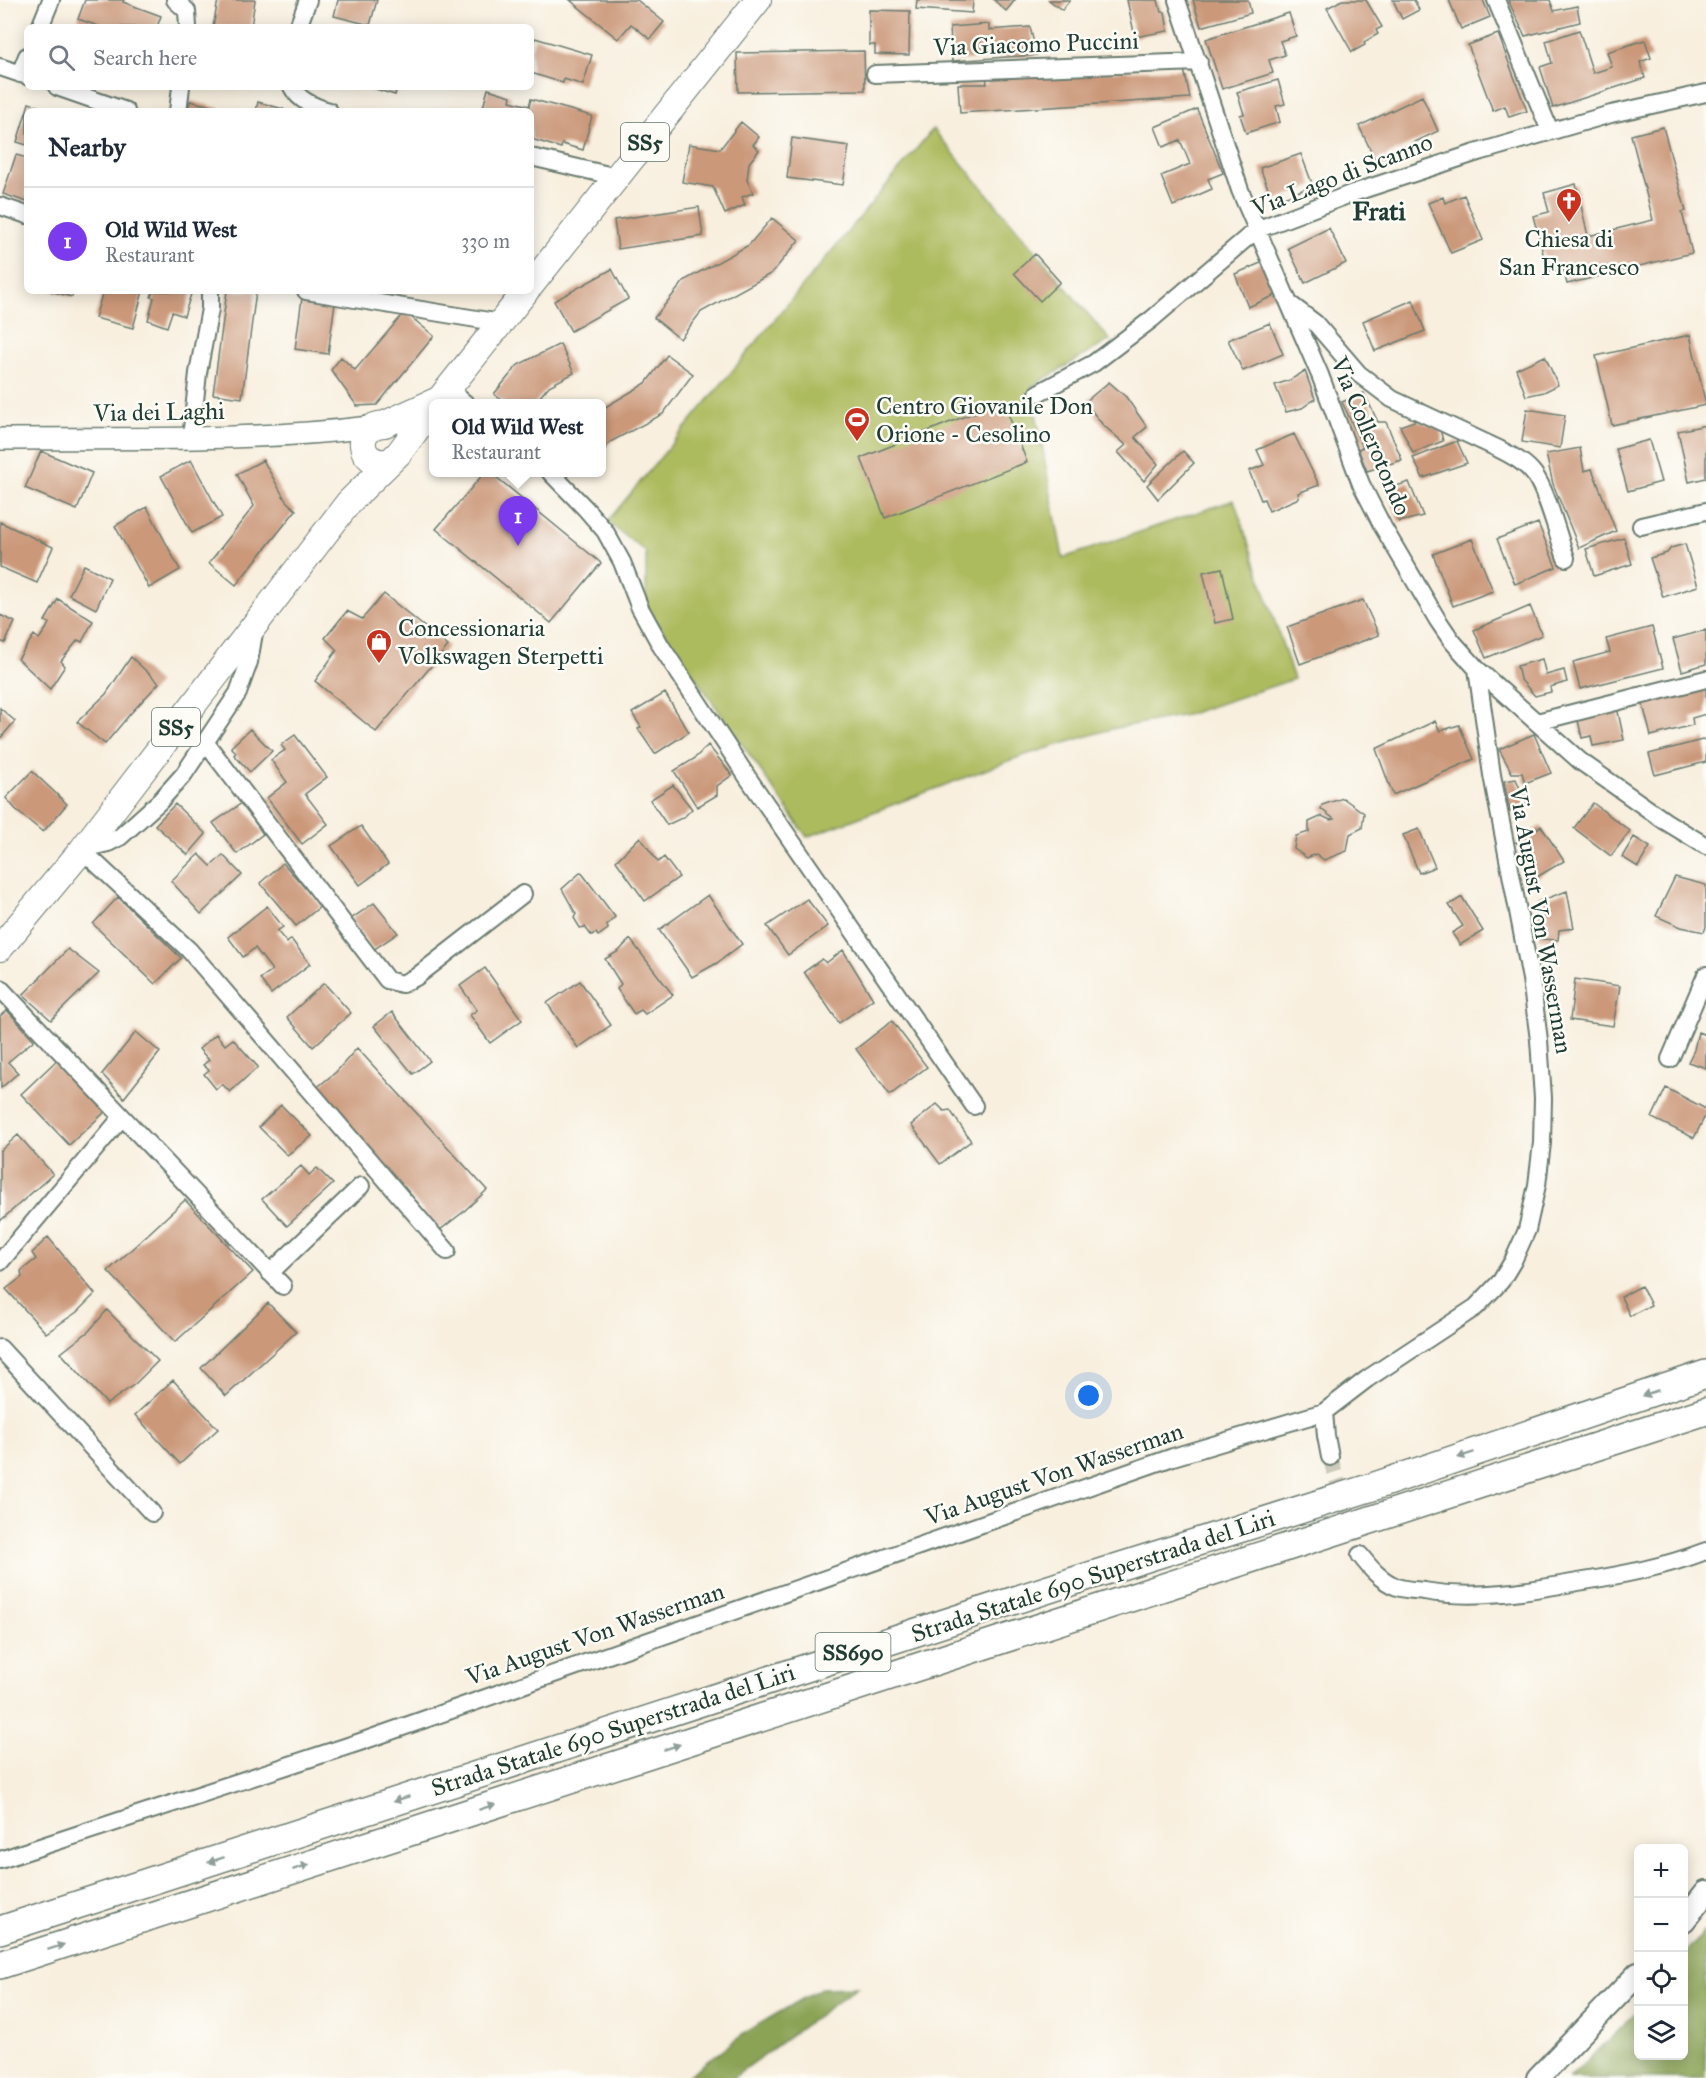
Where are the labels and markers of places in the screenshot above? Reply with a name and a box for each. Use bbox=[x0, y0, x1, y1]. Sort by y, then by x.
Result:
church icon: Chiesa di San Francesco bbox=[1554, 186, 1584, 224]
place label: Chiesa di San Francesco bbox=[1499, 224, 1639, 282]
place label: Centro Giovanile Don Orione - Cesolino bbox=[876, 391, 1093, 449]
sports icon: Centro Giovanile Don Orione - Cesolino bbox=[842, 405, 872, 443]
pin: 1 bbox=[498, 496, 538, 546]
place label: Concessionaria Volkswagen Sterpetti bbox=[397, 613, 604, 671]
shop icon: Concessionaria Volkswagen Sterpetti bbox=[364, 627, 394, 665]

